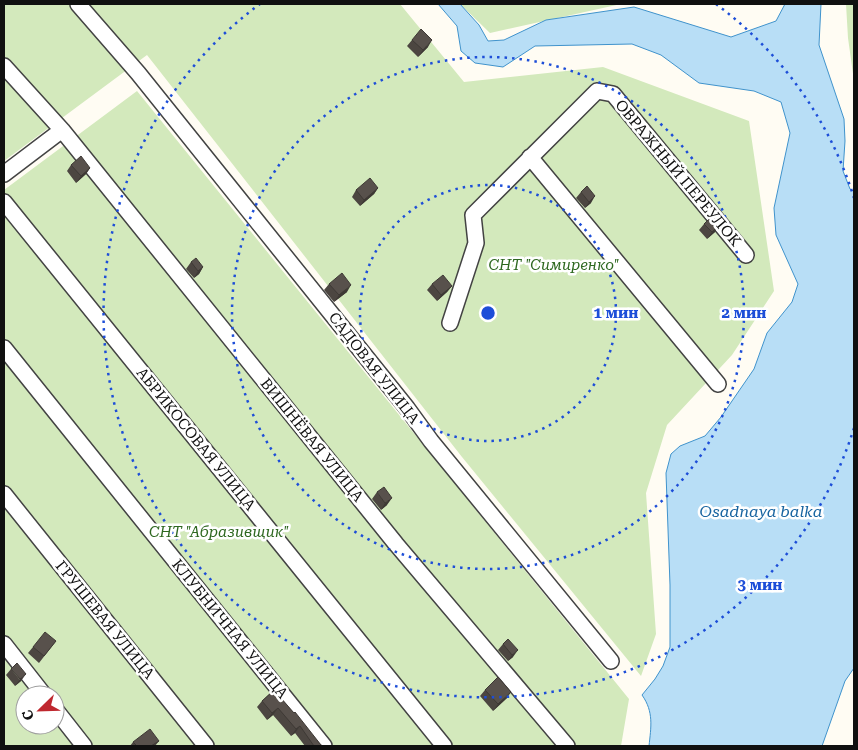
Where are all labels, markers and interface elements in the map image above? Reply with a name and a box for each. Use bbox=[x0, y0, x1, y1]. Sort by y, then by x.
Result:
street label: ОВРАЖНЫЙ ПЕРЕУЛОК bbox=[611, 96, 745, 250]
park label: СНТ "Симиренко" bbox=[489, 256, 619, 274]
centre of rings bbox=[479, 304, 497, 322]
text: 1 мин bbox=[594, 304, 638, 322]
text: 2 мин bbox=[722, 304, 766, 322]
street label: САДОВАЯ УЛИЦА bbox=[325, 309, 423, 428]
street label: АБРИКОСОВАЯ УЛИЦА bbox=[133, 364, 260, 515]
street label: ВИШНЁВАЯ УЛИЦА bbox=[257, 375, 368, 506]
water label: Osadnaya balka bbox=[700, 502, 823, 521]
park label: СНТ "Абразивщик" bbox=[149, 523, 289, 541]
street label: КЛУБНИЧНАЯ УЛИЦА bbox=[168, 556, 292, 703]
street label: ГРУШЕВАЯ УЛИЦА bbox=[52, 557, 159, 683]
text: 3 мин bbox=[738, 576, 782, 594]
north arrow bbox=[15, 685, 65, 735]
text: С bbox=[19, 707, 37, 723]

